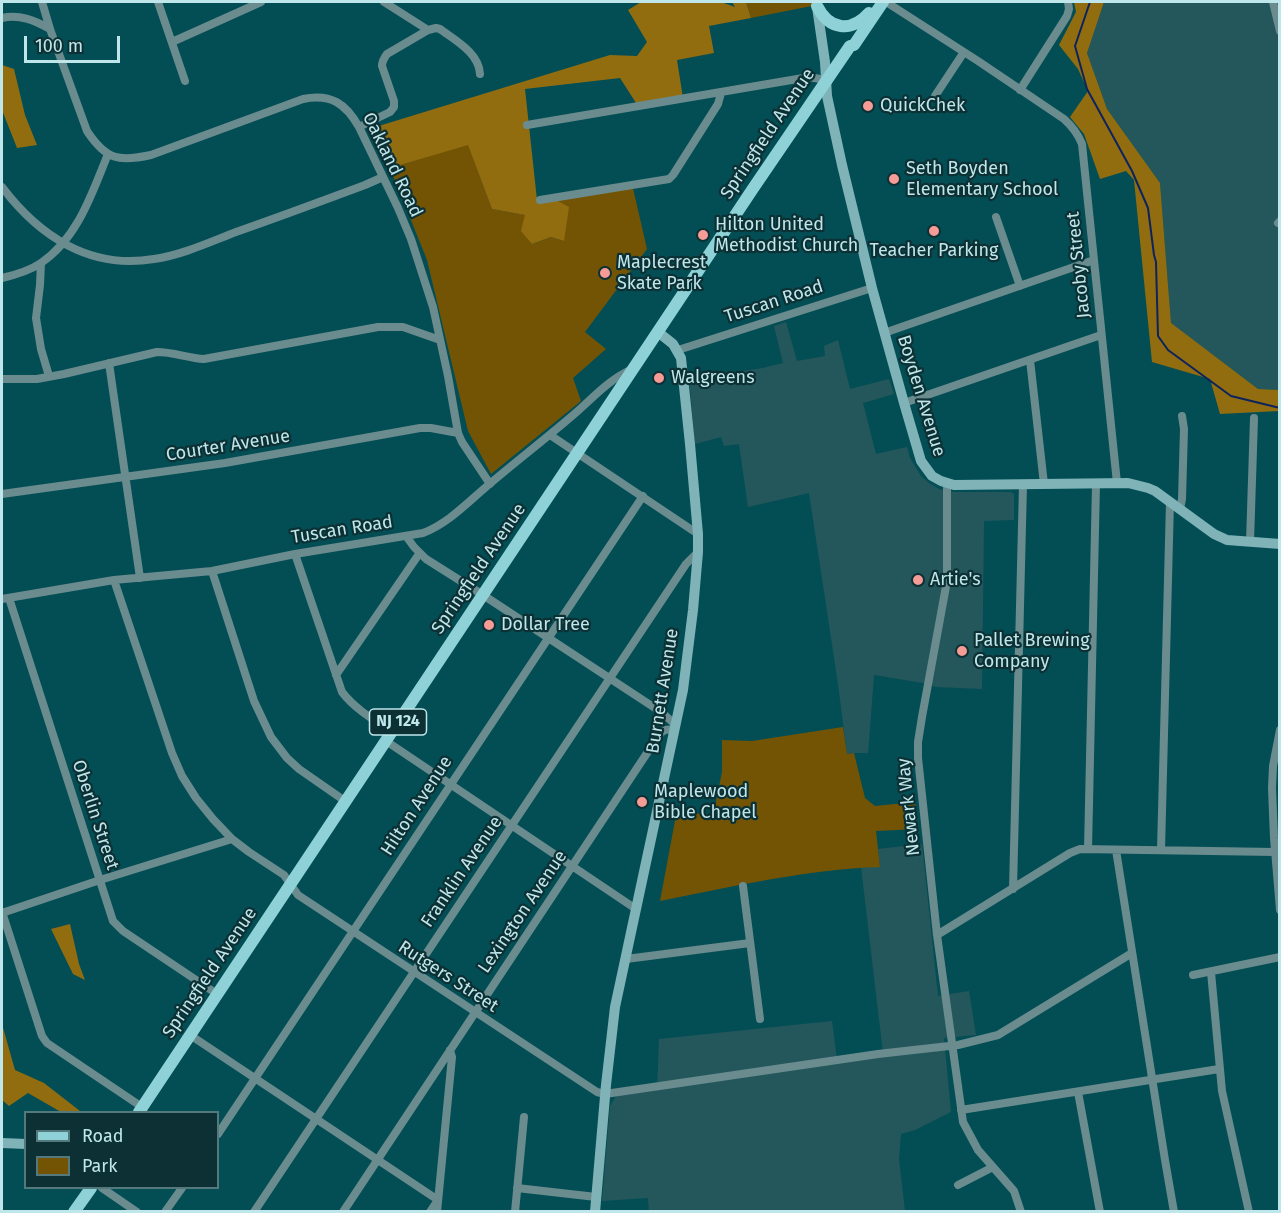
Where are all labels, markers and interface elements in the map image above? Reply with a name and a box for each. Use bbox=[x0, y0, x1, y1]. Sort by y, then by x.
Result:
scale bar bbox=[27, 24, 123, 62]
text: 100 m bbox=[35, 35, 83, 57]
street label: Springfield Avenue bbox=[716, 65, 820, 203]
place label: QuickChek bbox=[880, 95, 965, 117]
marker: QuickChek bbox=[861, 99, 875, 113]
street label: Oakland Road bbox=[357, 109, 427, 221]
place label: Seth Boyden Elementary School bbox=[906, 158, 1058, 201]
marker: Seth Boyden Elementary School bbox=[887, 172, 901, 186]
street label: Jacoby Street bbox=[1063, 211, 1095, 319]
place label: Hilton United Methodist Church bbox=[715, 214, 858, 256]
marker: Teacher Parking bbox=[927, 224, 941, 238]
marker: Hilton United Methodist Church bbox=[696, 228, 710, 242]
place label: Teacher Parking bbox=[870, 240, 998, 262]
place label: Maplecrest Skate Park bbox=[617, 252, 706, 294]
marker: Maplecrest Skate Park bbox=[598, 266, 612, 280]
street label: Tuscan Road bbox=[722, 276, 826, 328]
street label: Boyden Avenue bbox=[892, 333, 950, 459]
place label: Walgreens bbox=[671, 367, 755, 389]
marker: Walgreens bbox=[652, 371, 666, 385]
street label: Courter Avenue bbox=[165, 426, 291, 466]
street label: Springfield Avenue bbox=[427, 500, 531, 638]
street label: Tuscan Road bbox=[290, 511, 394, 549]
place label: Artie's bbox=[930, 569, 981, 591]
marker: Artie's bbox=[911, 573, 925, 587]
place label: Dollar Tree bbox=[501, 614, 590, 636]
marker: Dollar Tree bbox=[482, 618, 496, 632]
street label: Burnett Avenue bbox=[642, 627, 684, 755]
place label: Pallet Brewing Company bbox=[974, 630, 1090, 672]
marker: Pallet Brewing Company bbox=[955, 644, 969, 658]
road number: NJ 124 bbox=[370, 709, 426, 735]
street label: Hilton Avenue bbox=[377, 752, 457, 860]
street label: Oberlin Street bbox=[67, 757, 123, 873]
street label: Newark Way bbox=[893, 757, 925, 857]
place label: Maplewood Bible Chapel bbox=[654, 781, 756, 824]
marker: Maplewood Bible Chapel bbox=[635, 795, 649, 809]
street label: Franklin Avenue bbox=[417, 812, 507, 932]
street label: Lexington Avenue bbox=[474, 846, 572, 978]
street label: Springfield Avenue bbox=[158, 904, 262, 1042]
street label: Rutgers Street bbox=[394, 937, 502, 1017]
legend bbox=[24, 1111, 219, 1189]
text: Road bbox=[82, 1125, 124, 1147]
text: Park bbox=[82, 1155, 117, 1177]

